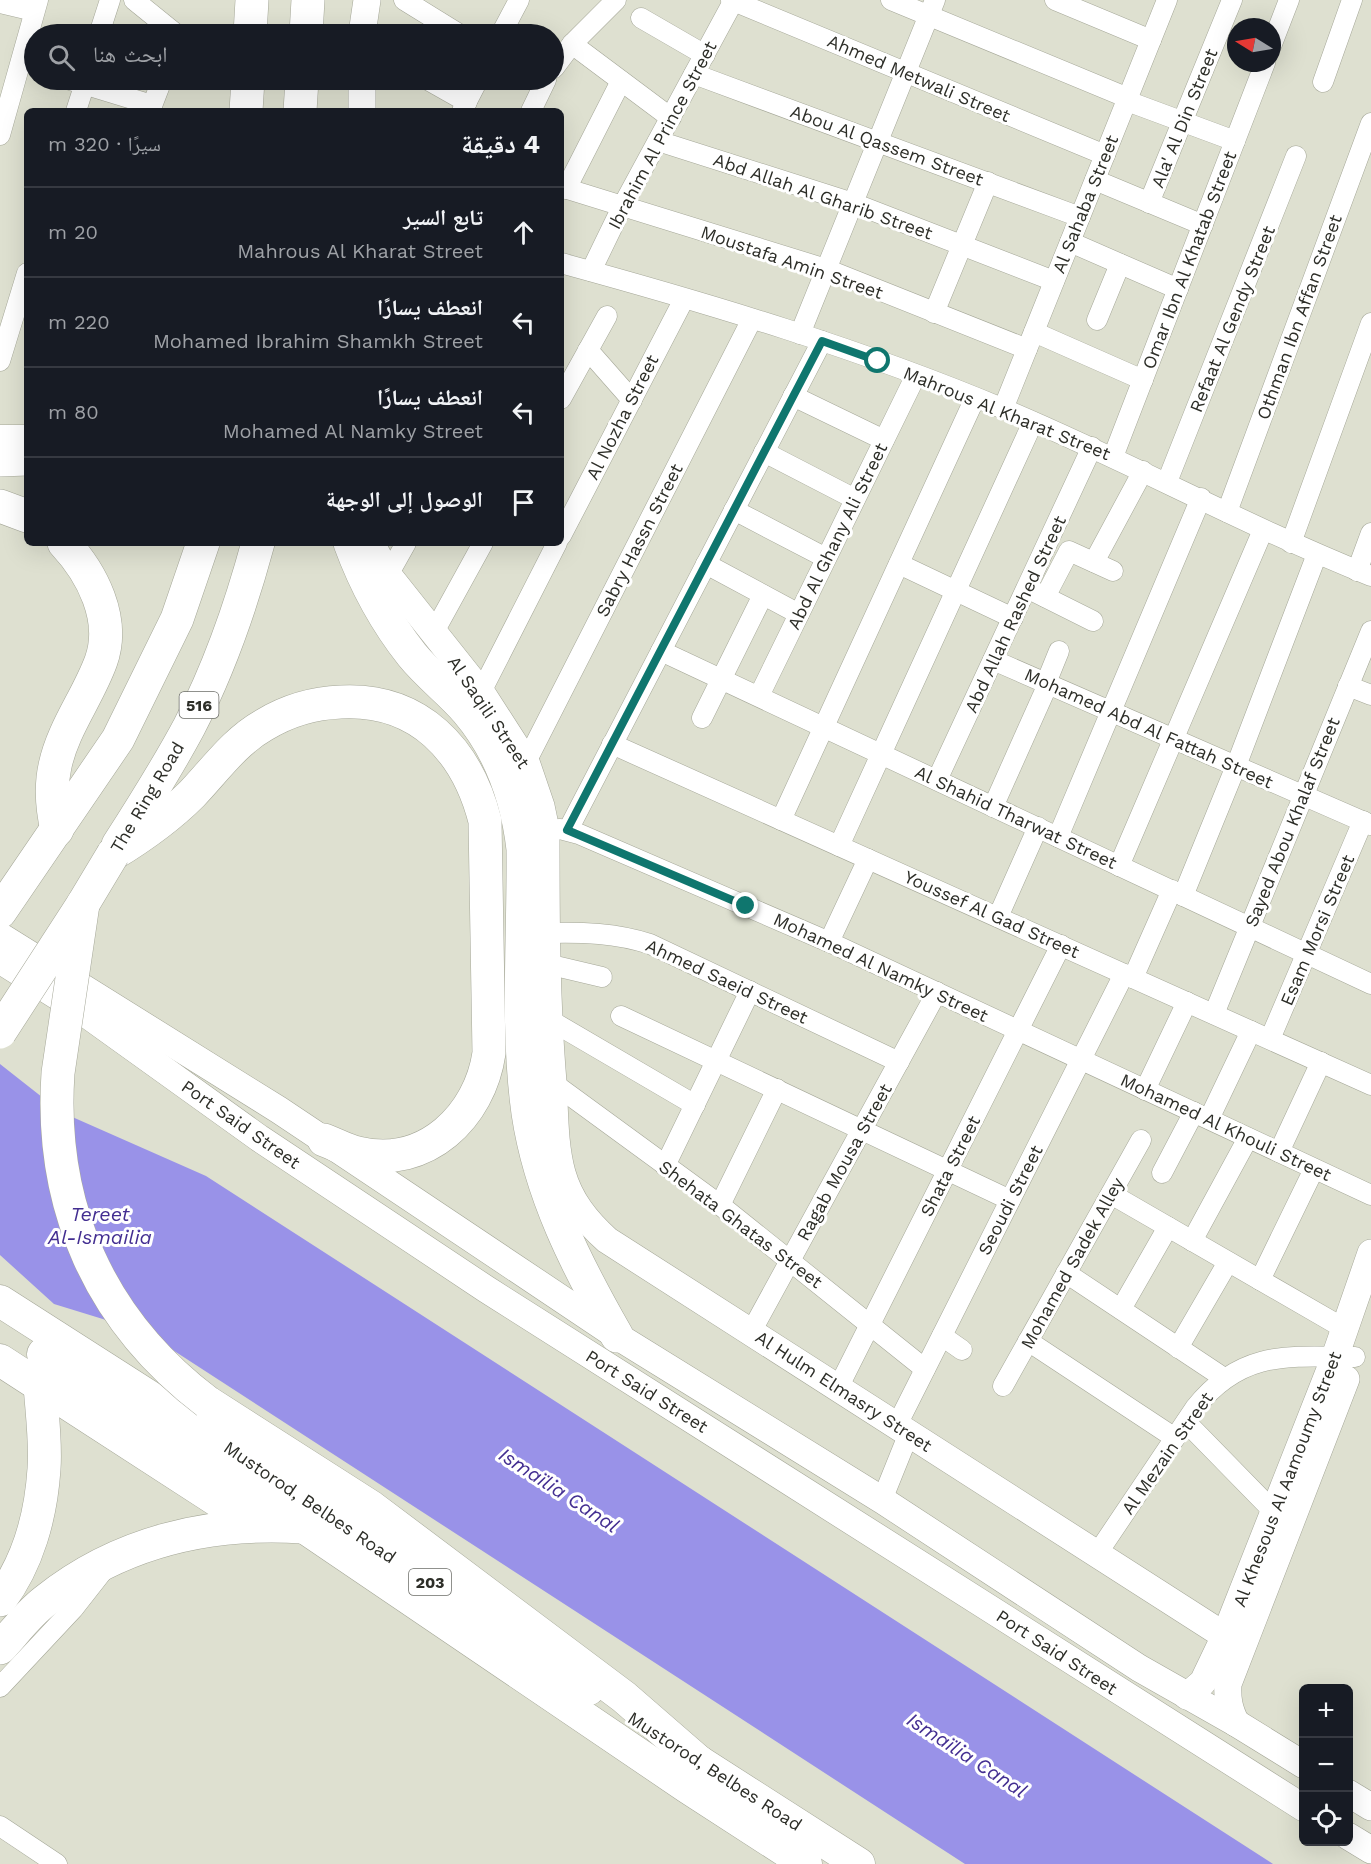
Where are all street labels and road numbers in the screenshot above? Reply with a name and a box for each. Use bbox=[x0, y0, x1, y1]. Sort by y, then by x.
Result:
street label: Ahmed Metwali Street bbox=[824, 30, 1014, 126]
street label: Ibrahim Al Prince Street bbox=[603, 37, 721, 233]
street label: Ala' Al Din Street bbox=[1146, 45, 1222, 191]
street label: Abou Al Qassem Street bbox=[788, 100, 987, 190]
street label: Al Sahaba Street bbox=[1048, 131, 1122, 276]
street label: Omar Ibn Al Khatab Street bbox=[1138, 148, 1241, 372]
street label: Abd Allah Al Gharib Street bbox=[711, 149, 936, 244]
street label: Othman Ibn Affan Street bbox=[1252, 211, 1346, 422]
street label: Moustafa Amin Street bbox=[698, 221, 886, 303]
street label: Refaat Al Gendy Street bbox=[1185, 222, 1279, 415]
street label: Al Nozha Street bbox=[581, 351, 663, 483]
street label: Mahrous Al Kharat Street bbox=[900, 362, 1114, 464]
street label: Abd Al Ghany Ali Street bbox=[783, 439, 892, 633]
street label: Sabry Hassn Street bbox=[591, 460, 687, 620]
street label: Abd Allah Rashed Street bbox=[960, 512, 1070, 716]
street label: Al Saqili Street bbox=[444, 652, 535, 773]
street label: Mohamed Abd Al Fattah Street bbox=[1021, 664, 1277, 793]
road number: 516 bbox=[180, 692, 218, 718]
street label: Sayed Abou Khalaf Street bbox=[1240, 714, 1344, 930]
street label: The Ring Road bbox=[106, 738, 188, 856]
street label: Al Shahid Tharwat Street bbox=[912, 761, 1121, 873]
street label: Esam Morsi Street bbox=[1276, 851, 1358, 1009]
street label: Youssef Al Gad Street bbox=[901, 866, 1083, 962]
street label: Mohamed Al Namky Street bbox=[770, 908, 992, 1026]
street label: Ahmed Saeid Street bbox=[643, 934, 812, 1028]
street label: Mohamed Al Khouli Street bbox=[1117, 1069, 1335, 1185]
street label: Port Said Street bbox=[178, 1075, 305, 1173]
street label: Ragab Mousa Street bbox=[792, 1080, 896, 1244]
street label: Shata Street bbox=[916, 1112, 985, 1220]
street label: Seoudi Street bbox=[973, 1141, 1047, 1258]
street label: Shehata Ghatas Street bbox=[655, 1156, 827, 1293]
street label: Mohamed Sadek Alley bbox=[1016, 1173, 1128, 1352]
street label: Al Hulm Elmasry Street bbox=[752, 1326, 937, 1456]
street label: Port Said Street bbox=[582, 1345, 712, 1437]
street label: Al Khesous Al Aamoumy Street bbox=[1228, 1348, 1346, 1610]
street label: Al Mezain Street bbox=[1117, 1387, 1217, 1518]
street label: Mustorod, Belbes Road bbox=[220, 1437, 400, 1567]
road number: 203 bbox=[409, 1569, 451, 1595]
street label: Port Said Street bbox=[993, 1605, 1122, 1699]
street label: Mustorod, Belbes Road bbox=[624, 1707, 806, 1835]

